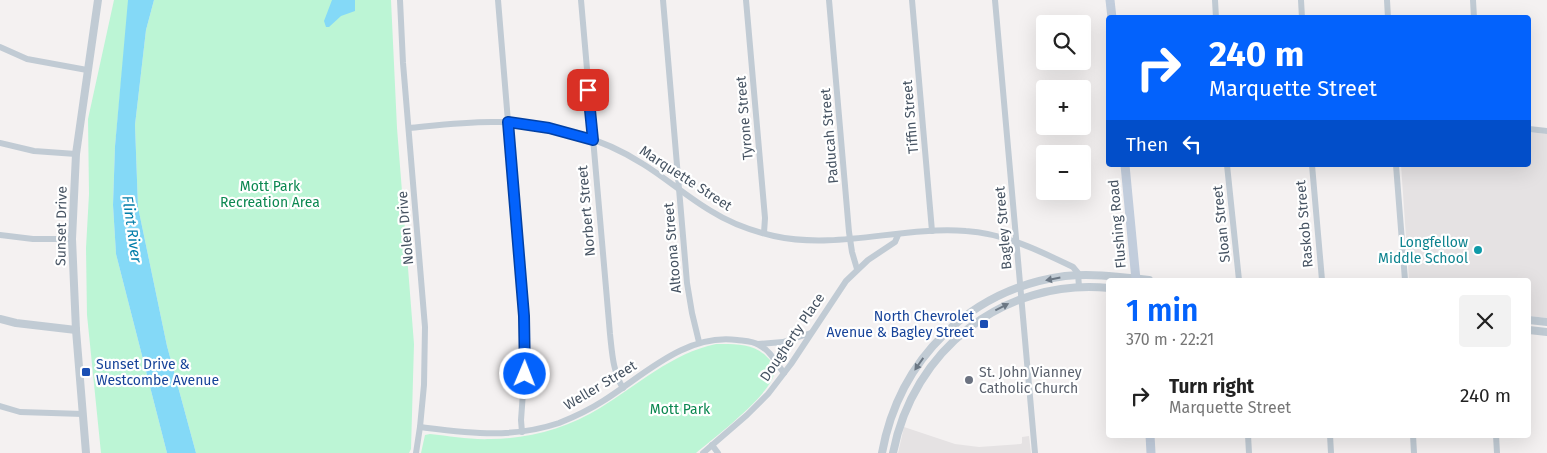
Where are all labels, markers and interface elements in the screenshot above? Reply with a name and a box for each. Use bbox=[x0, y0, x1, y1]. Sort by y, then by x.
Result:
map controls bbox=[1036, 15, 1091, 200]
button: search bbox=[1036, 15, 1091, 70]
text: 240 m bbox=[1209, 33, 1304, 75]
icon: right bbox=[1126, 35, 1191, 100]
pin bbox=[567, 69, 609, 111]
street label: Tyrone Street bbox=[732, 74, 757, 161]
text: Marquette Street bbox=[1209, 75, 1377, 102]
icon: arrive bbox=[574, 76, 602, 104]
street label: Tiffin Street bbox=[899, 79, 922, 154]
button: + bbox=[1036, 80, 1091, 135]
street label: Paducah Street bbox=[817, 87, 842, 184]
icon: left bbox=[1178, 130, 1206, 158]
text: Then bbox=[1126, 133, 1168, 156]
street label: Marquette Street bbox=[636, 142, 736, 215]
button: − bbox=[1036, 145, 1091, 200]
street label: Norbert Street bbox=[574, 164, 599, 257]
park label: Mott Park Recreation Area bbox=[220, 178, 320, 211]
street label: Flushing Road bbox=[1105, 179, 1130, 269]
street label: Raskob Street bbox=[1292, 179, 1317, 268]
street label: Sloan Street bbox=[1209, 184, 1234, 263]
street label: Bagley Street bbox=[991, 185, 1016, 270]
street label: Sunset Drive bbox=[52, 186, 71, 266]
street label: Nolen Drive bbox=[394, 190, 417, 266]
water label: Flint River bbox=[118, 194, 146, 265]
street label: Altoona Street bbox=[660, 201, 685, 294]
place label: Longfellow Middle School bbox=[1378, 234, 1468, 267]
marker: Longfellow Middle School bbox=[1472, 244, 1484, 256]
one-way arrow bbox=[1044, 275, 1060, 283]
street label: Dougherty Place bbox=[757, 290, 828, 385]
text: 1 min bbox=[1126, 293, 1198, 329]
button: close bbox=[1459, 295, 1511, 347]
one-way arrow bbox=[995, 303, 1009, 311]
place label: North Chevrolet Avenue & Bagley Street bbox=[826, 308, 975, 341]
marker: North Chevrolet Avenue & Bagley Street bbox=[978, 318, 990, 330]
text: 370 m · 22:21 bbox=[1126, 330, 1214, 349]
position arrow bbox=[498, 347, 550, 399]
place label: Sunset Drive & Westcombe Avenue bbox=[96, 356, 219, 389]
street label: Weller Street bbox=[561, 357, 641, 414]
one-way arrow bbox=[914, 357, 924, 371]
place label: St. John Vianney Catholic Church bbox=[979, 364, 1082, 397]
marker: Sunset Drive & Westcombe Avenue bbox=[80, 366, 92, 378]
marker: St. John Vianney Catholic Church bbox=[963, 374, 975, 386]
text: Turn right bbox=[1169, 375, 1254, 398]
icon: right bbox=[1126, 382, 1154, 410]
text: 240 m bbox=[1460, 384, 1511, 407]
text: Marquette Street bbox=[1169, 398, 1291, 417]
park label: Mott Park bbox=[650, 401, 711, 418]

